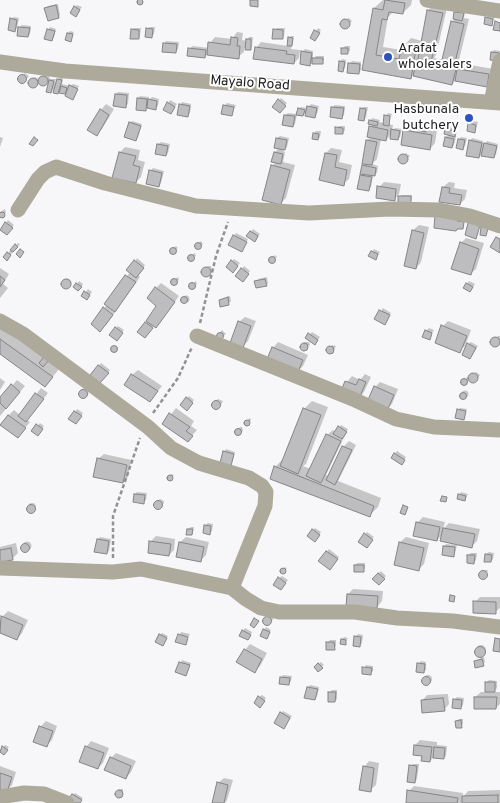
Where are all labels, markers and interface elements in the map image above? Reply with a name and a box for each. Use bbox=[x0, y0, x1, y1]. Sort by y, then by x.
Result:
place label: Arafat wholesalers bbox=[398, 41, 472, 74]
marker: Arafat wholesalers bbox=[382, 51, 394, 63]
street label: Mayalo Road bbox=[210, 73, 290, 95]
place label: Hasbunala butchery bbox=[393, 102, 459, 134]
marker: Hasbunala butchery bbox=[463, 112, 475, 124]

